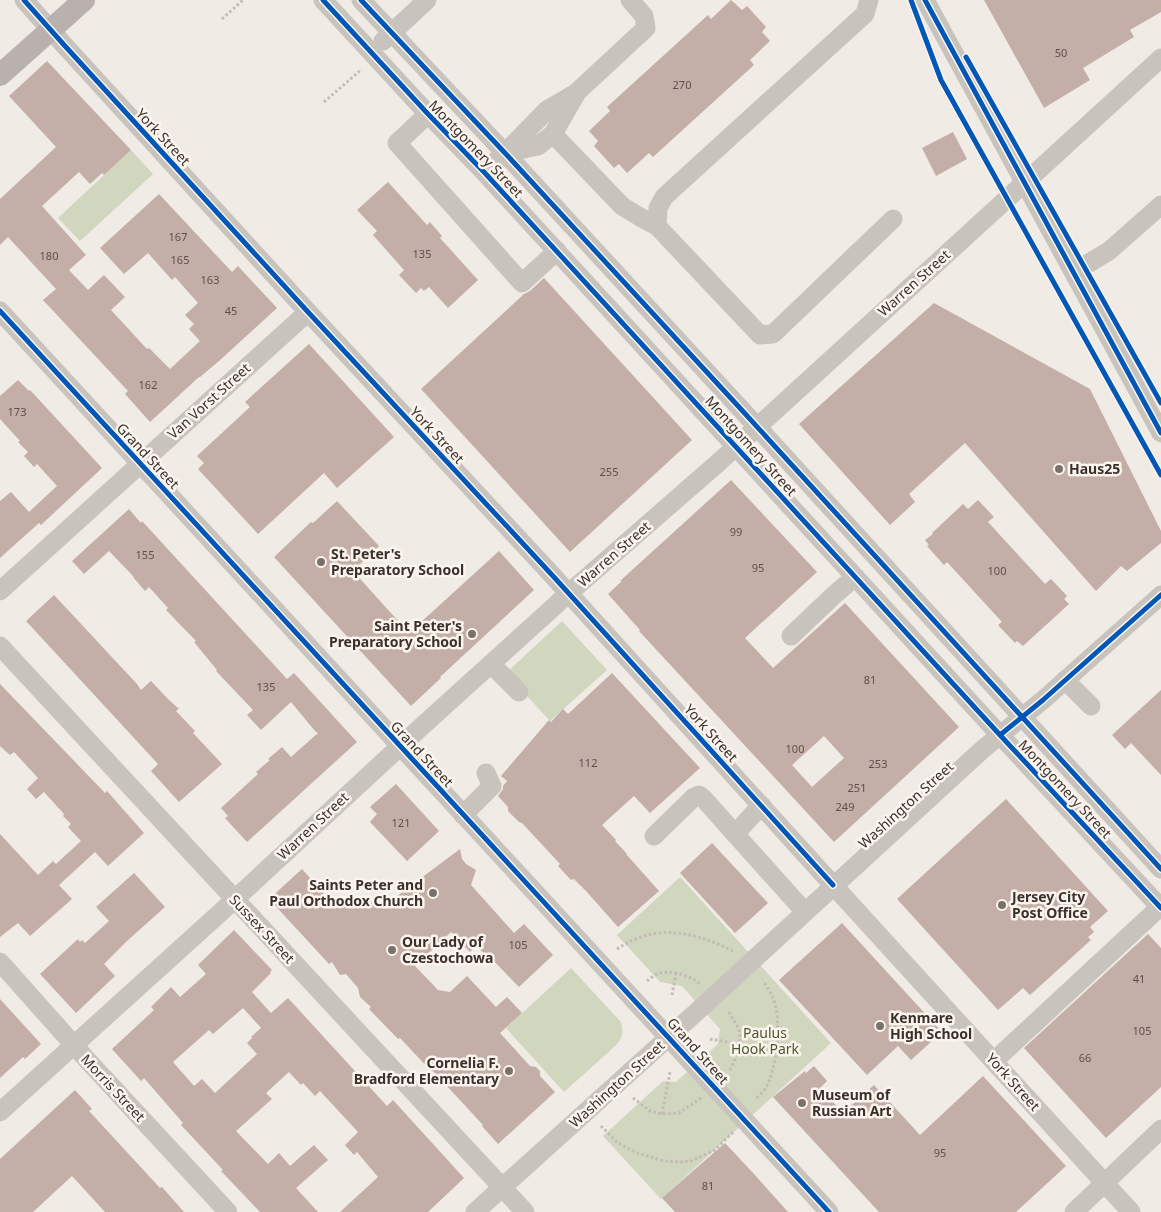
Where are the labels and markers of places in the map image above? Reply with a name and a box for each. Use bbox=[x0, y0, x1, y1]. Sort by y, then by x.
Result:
place label: Haus25 bbox=[1069, 459, 1120, 478]
marker: Haus25 bbox=[1053, 463, 1065, 475]
place label: St. Peter's Preparatory School bbox=[331, 544, 464, 579]
marker: St. Peter's Preparatory School bbox=[315, 556, 327, 568]
place label: Saint Peter's Preparatory School bbox=[329, 616, 462, 651]
marker: Saint Peter's Preparatory School bbox=[466, 628, 478, 640]
place label: Saints Peter and Paul Orthodox Church bbox=[269, 875, 423, 910]
marker: Saints Peter and Paul Orthodox Church bbox=[427, 887, 439, 899]
place label: Jersey City Post Office bbox=[1010, 887, 1088, 922]
marker: Jersey City Post Office bbox=[996, 899, 1008, 911]
place label: Our Lady of Czestochowa bbox=[402, 932, 493, 967]
marker: Our Lady of Czestochowa bbox=[386, 944, 398, 956]
place label: Kenmare High School bbox=[890, 1008, 972, 1043]
marker: Kenmare High School bbox=[874, 1020, 886, 1032]
place label: Cornelia F. Bradford Elementary bbox=[354, 1053, 499, 1088]
marker: Cornelia F. Bradford Elementary bbox=[503, 1065, 515, 1077]
place label: Museum of Russian Art bbox=[812, 1085, 892, 1120]
marker: Museum of Russian Art bbox=[796, 1097, 808, 1109]

